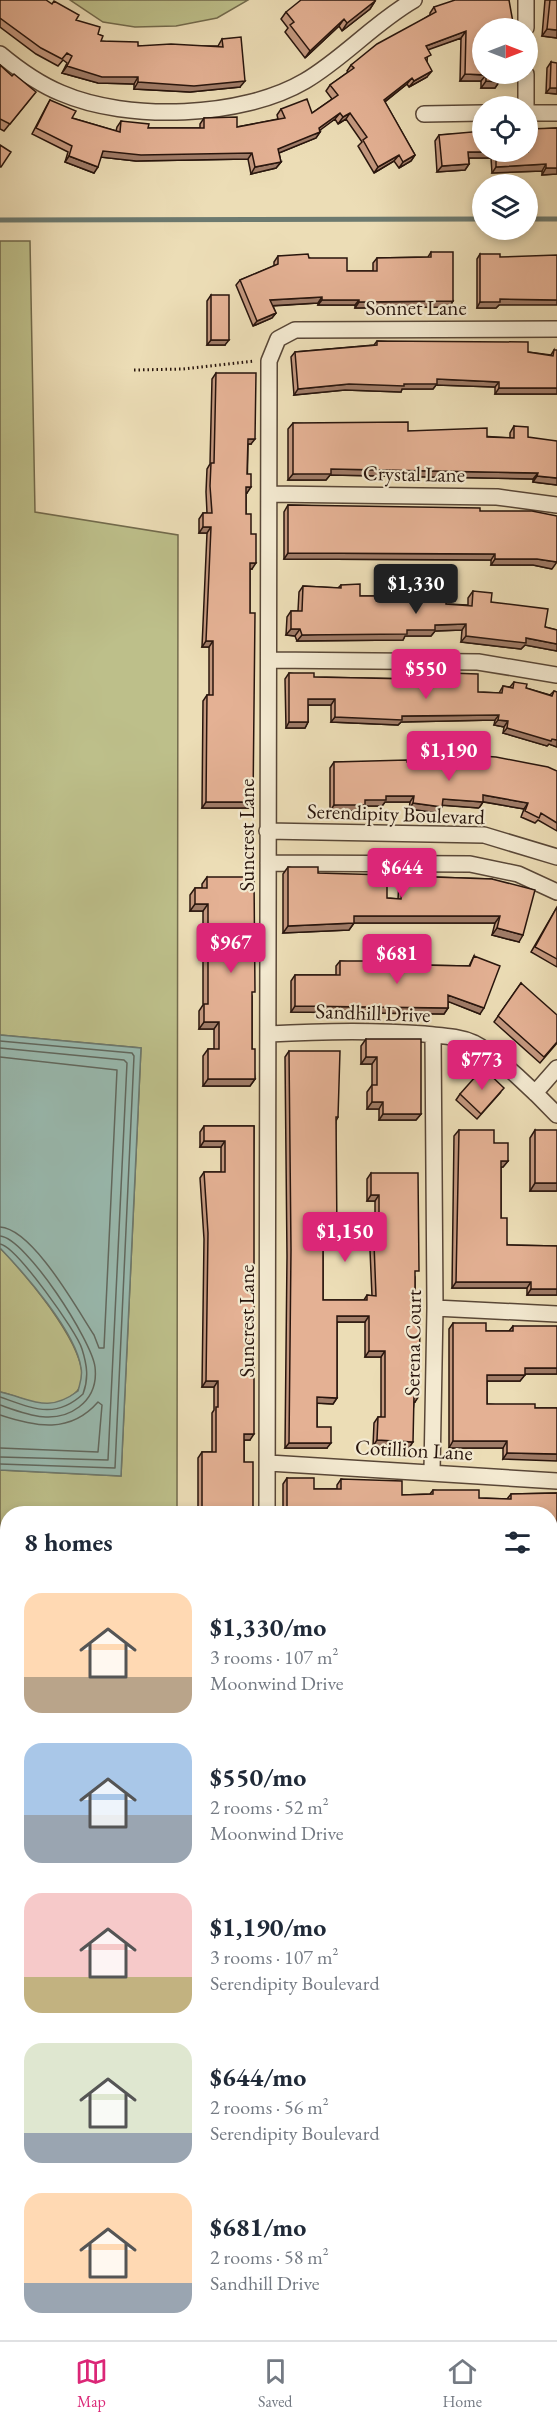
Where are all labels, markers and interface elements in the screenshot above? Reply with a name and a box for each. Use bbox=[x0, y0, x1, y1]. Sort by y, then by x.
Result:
north arrow bbox=[472, 18, 538, 84]
map controls bbox=[472, 18, 538, 240]
button: locate bbox=[472, 96, 538, 162]
button: layers bbox=[472, 174, 538, 240]
street label: Sonnet Lane bbox=[365, 294, 467, 321]
street label: Crystal Lane bbox=[363, 459, 465, 488]
pin: $1,330 bbox=[367, 564, 465, 615]
text: $1,330 bbox=[388, 570, 444, 596]
pin: $550 bbox=[390, 649, 462, 700]
text: $550 bbox=[406, 655, 446, 681]
pin: $1,190 bbox=[400, 731, 498, 782]
text: $1,190 bbox=[421, 737, 477, 763]
street label: Suncrest Lane bbox=[233, 779, 260, 891]
street label: Serendipity Boulevard bbox=[307, 797, 486, 830]
pin: $644 bbox=[366, 848, 438, 899]
text: $644 bbox=[382, 854, 422, 880]
pin: $967 bbox=[195, 923, 267, 974]
text: $967 bbox=[211, 929, 251, 955]
pin: $681 bbox=[361, 934, 433, 985]
text: $681 bbox=[377, 940, 417, 966]
street label: Sandhill Drive bbox=[315, 997, 431, 1028]
pin: $773 bbox=[446, 1040, 518, 1091]
text: $773 bbox=[462, 1046, 502, 1072]
pin: $1,150 bbox=[296, 1212, 394, 1263]
text: $1,150 bbox=[317, 1218, 373, 1244]
street label: Suncrest Lane bbox=[233, 1265, 260, 1377]
street label: Serena Court bbox=[398, 1289, 427, 1397]
street label: Cotillion Lane bbox=[354, 1433, 474, 1466]
text: 8 homes bbox=[24, 1525, 113, 1559]
icon: filters bbox=[501, 1526, 534, 1559]
text: $1,330/mo bbox=[210, 1610, 326, 1644]
icon: home bbox=[72, 1617, 144, 1689]
text: 3 rooms · 107 m² bbox=[210, 1644, 338, 1670]
text: Moonwind Drive bbox=[210, 1670, 343, 1696]
text: $550/mo bbox=[210, 1760, 306, 1794]
icon: home bbox=[72, 1767, 144, 1839]
text: 2 rooms · 52 m² bbox=[210, 1794, 329, 1820]
text: Moonwind Drive bbox=[210, 1820, 343, 1846]
text: $1,190/mo bbox=[210, 1910, 326, 1944]
icon: home bbox=[72, 1917, 144, 1989]
text: 3 rooms · 107 m² bbox=[210, 1944, 338, 1970]
text: Serendipity Boulevard bbox=[210, 1970, 380, 1996]
text: $644/mo bbox=[210, 2060, 306, 2094]
icon: home bbox=[72, 2067, 144, 2139]
text: 2 rooms · 56 m² bbox=[210, 2094, 329, 2120]
text: Serendipity Boulevard bbox=[210, 2120, 380, 2146]
text: $681/mo bbox=[210, 2210, 306, 2244]
icon: home bbox=[72, 2217, 144, 2289]
text: 2 rooms · 58 m² bbox=[210, 2244, 329, 2270]
text: Sandhill Drive bbox=[210, 2270, 319, 2296]
tab: Map bbox=[75, 2355, 108, 2412]
tab: Saved bbox=[258, 2355, 292, 2412]
tab: Home bbox=[442, 2355, 482, 2412]

